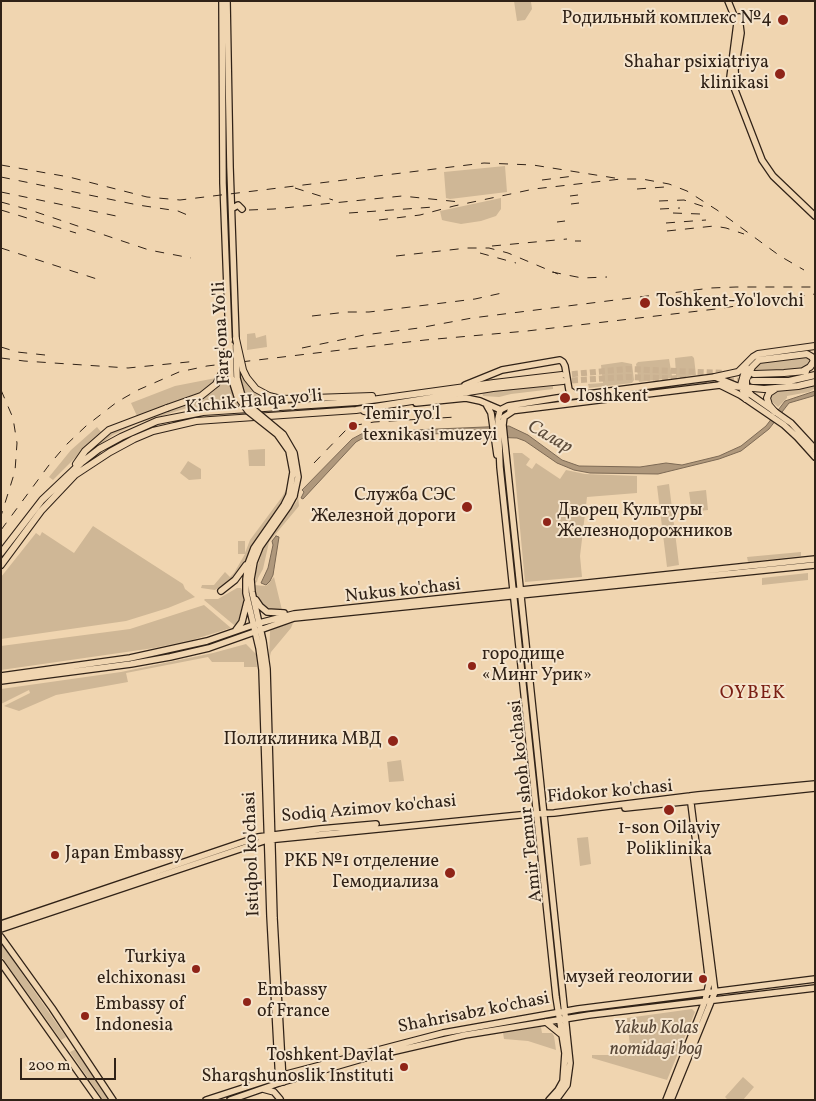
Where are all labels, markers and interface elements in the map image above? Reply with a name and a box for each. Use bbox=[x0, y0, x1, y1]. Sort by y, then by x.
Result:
place label: Родильный комплекс №4 bbox=[562, 9, 772, 31]
marker: Родильный комплекс №4 bbox=[776, 13, 790, 27]
place label: Shahar psixiatriya klinikasi bbox=[624, 53, 769, 96]
marker: Shahar psixiatriya klinikasi bbox=[773, 67, 787, 81]
street label: Farg'ona Yo'li bbox=[210, 281, 236, 385]
place label: Toshkent-Yo'lovchi bbox=[656, 292, 804, 314]
marker: Toshkent-Yo'lovchi bbox=[638, 296, 652, 310]
street label: Kichik Halqa yo'li bbox=[184, 386, 324, 420]
place label: Toshkent bbox=[576, 387, 648, 409]
marker: Toshkent bbox=[558, 391, 572, 405]
place label: Temir yo'l texnikasi muzeyi bbox=[363, 405, 497, 448]
water label: Салар bbox=[522, 416, 576, 460]
marker: Temir yo'l texnikasi muzeyi bbox=[347, 420, 359, 432]
place label: Служба СЭС Железной дороги bbox=[311, 486, 456, 528]
marker: Служба СЭС Железной дороги bbox=[460, 500, 474, 514]
place label: Дворец Культуры Железнодорожников bbox=[557, 501, 733, 544]
marker: Дворец Культуры Железнодорожников bbox=[541, 516, 553, 528]
street label: Nukus ko'chasi bbox=[344, 575, 462, 609]
place label: городище «Минг Урик» bbox=[482, 645, 592, 688]
marker: городище «Минг Урик» bbox=[466, 660, 478, 672]
district label: OYBEK bbox=[719, 684, 787, 706]
street label: Amir Temur shoh ko'chasi bbox=[506, 699, 548, 903]
place label: Поликлиника МВД bbox=[223, 730, 382, 752]
marker: Поликлиника МВД bbox=[386, 734, 400, 748]
street label: Fidokor ko'chasi bbox=[546, 777, 674, 809]
street label: Istiqbol ko'chasi bbox=[240, 791, 266, 917]
street label: Sodiq Azimov ko'chasi bbox=[281, 792, 457, 828]
marker: 1-son Oilaviy Poliklinika bbox=[662, 803, 676, 817]
place label: 1-son Oilaviy Poliklinika bbox=[618, 819, 720, 862]
place label: Japan Еmbassy bbox=[65, 844, 184, 866]
marker: Japan Еmbassy bbox=[49, 849, 61, 861]
place label: РКБ №1 отделение Гемодиализа bbox=[284, 852, 439, 894]
marker: РКБ №1 отделение Гемодиализа bbox=[443, 866, 457, 880]
place label: Turkiya elchixonası bbox=[97, 948, 186, 991]
marker: Turkiya elchixonası bbox=[190, 963, 202, 975]
place label: музей геологии bbox=[565, 968, 693, 990]
marker: музей геологии bbox=[697, 973, 709, 985]
place label: Embassy of France bbox=[257, 981, 330, 1024]
street label: Shahrisabz ko'chasi bbox=[396, 989, 552, 1039]
place label: Embassy of Indonesia bbox=[95, 995, 185, 1038]
marker: Embassy of France bbox=[241, 996, 253, 1008]
marker: Embassy of Indonesia bbox=[79, 1010, 91, 1022]
park label: Yakub Kolas nomidagi bog bbox=[610, 1019, 702, 1062]
place label: Toshkent Davlat Sharqshunoslik Instituti bbox=[201, 1046, 394, 1088]
scale bar bbox=[22, 1048, 119, 1080]
text: 200 m bbox=[28, 1056, 71, 1077]
marker: Toshkent Davlat Sharqshunoslik Instituti bbox=[398, 1061, 410, 1073]

